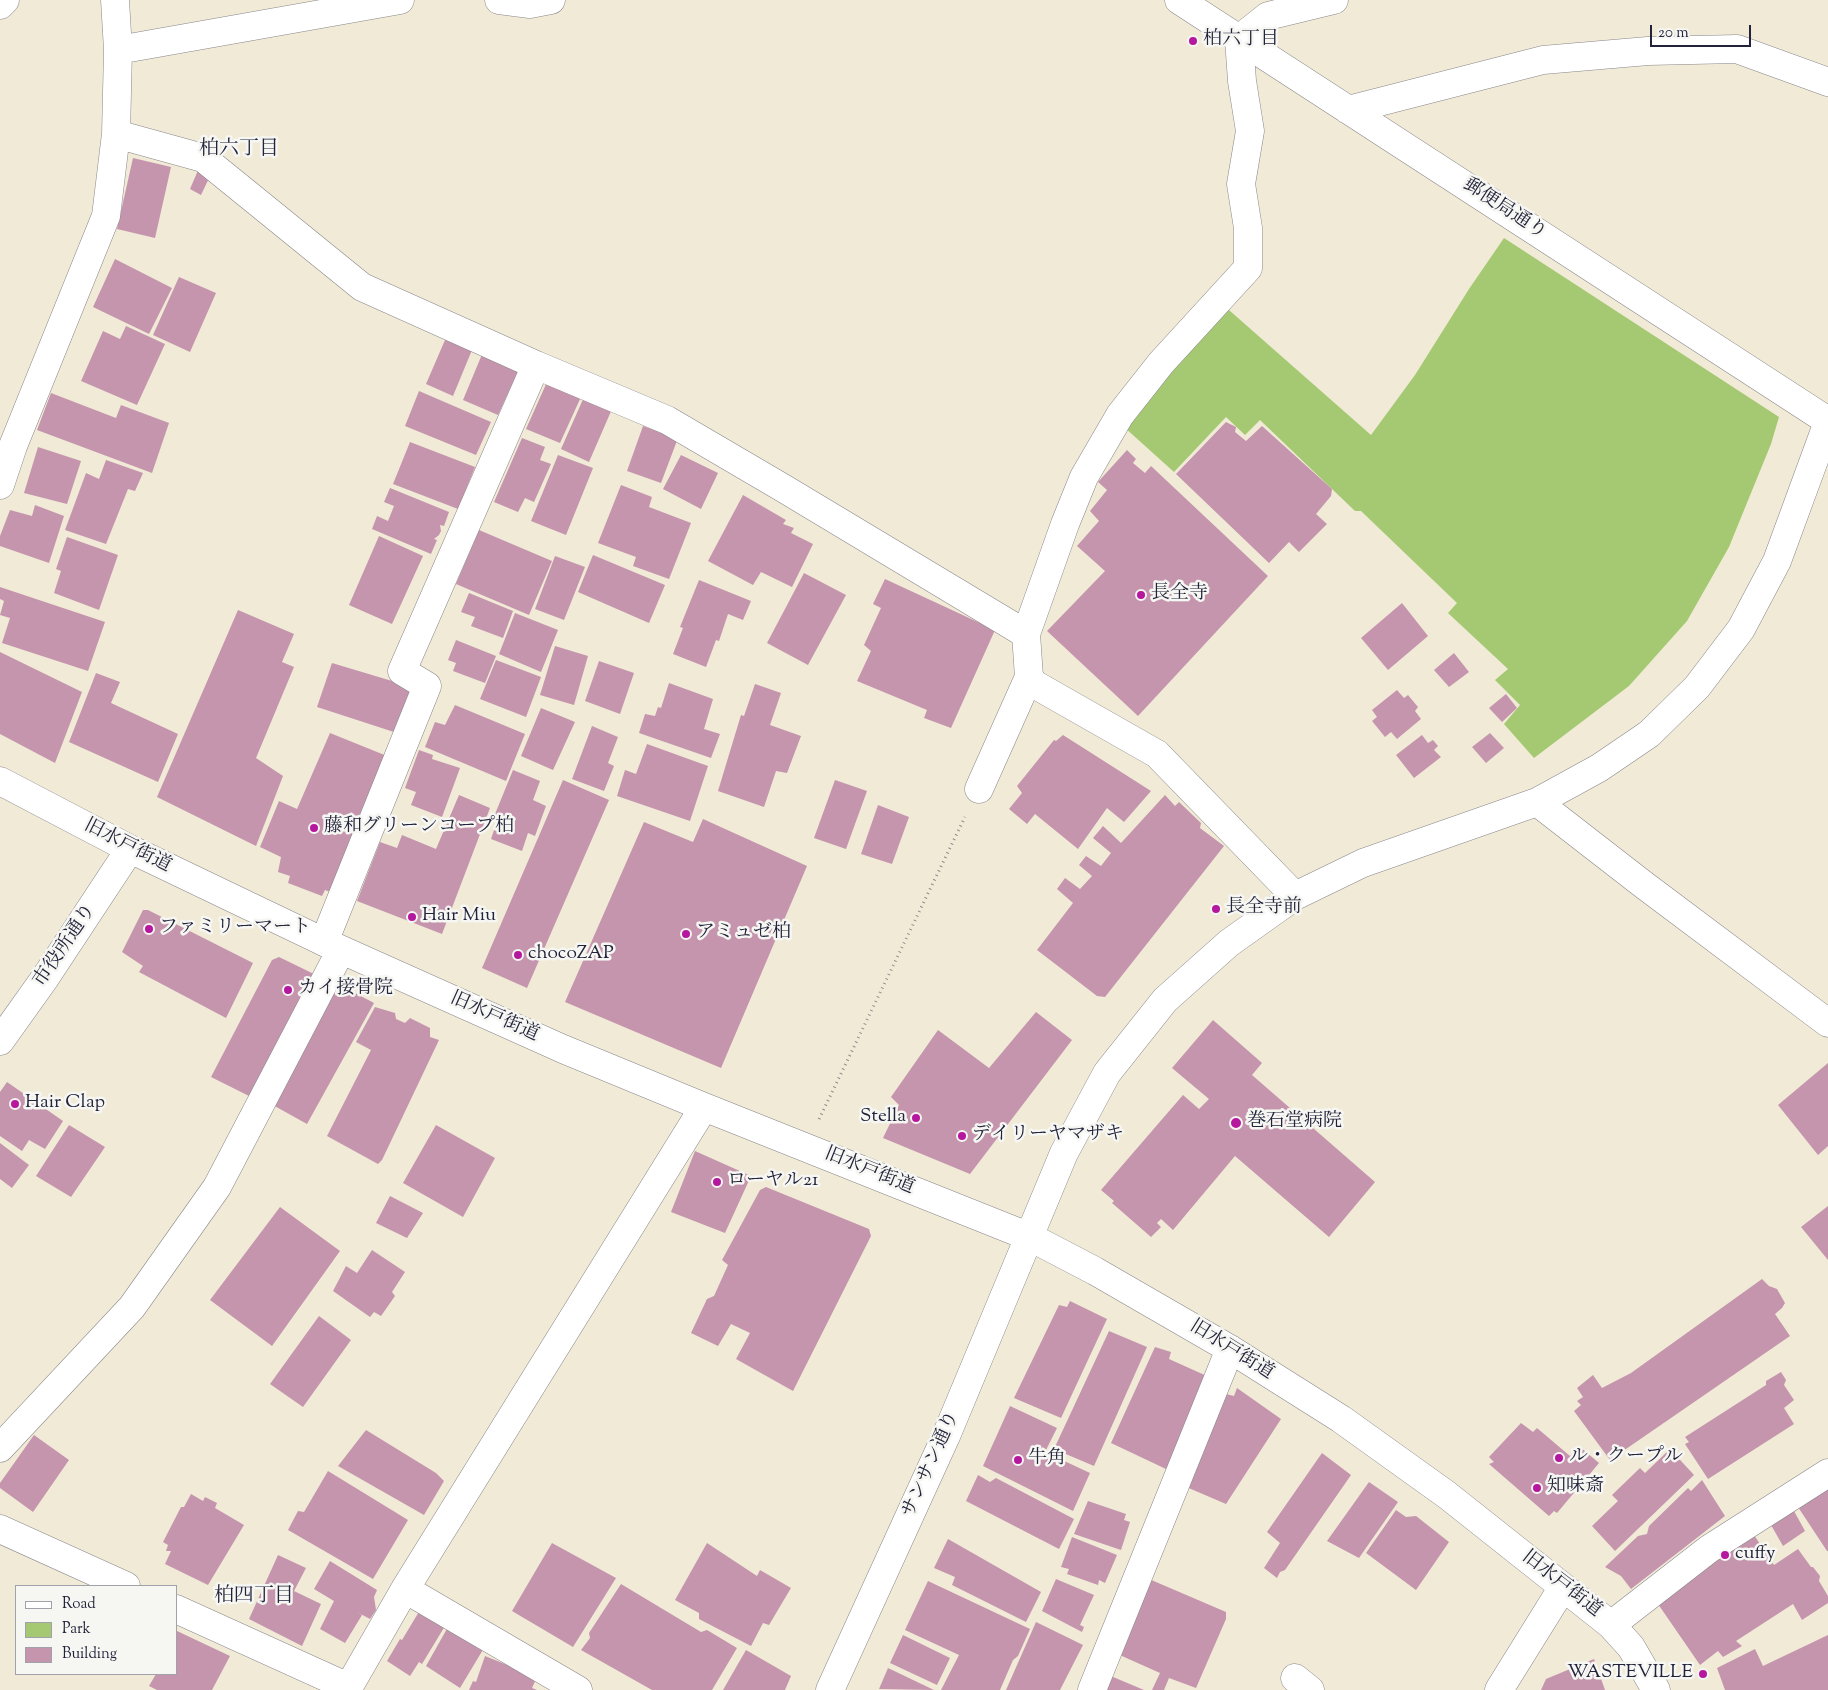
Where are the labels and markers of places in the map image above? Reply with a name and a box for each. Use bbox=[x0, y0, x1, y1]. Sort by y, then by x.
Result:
place label: 柏六丁目 bbox=[1203, 30, 1279, 52]
marker: 柏六丁目 bbox=[1187, 35, 1199, 47]
place label: 長全寺 bbox=[1151, 584, 1208, 606]
marker: 長全寺 bbox=[1135, 589, 1147, 601]
place label: 藤和グリーンコープ柏 bbox=[324, 817, 514, 839]
marker: 藤和グリーンコープ柏 bbox=[308, 822, 320, 834]
place label: 長全寺前 bbox=[1226, 898, 1302, 920]
marker: 長全寺前 bbox=[1210, 903, 1222, 915]
place label: Hair Miu bbox=[422, 906, 496, 928]
marker: Hair Miu bbox=[406, 911, 418, 923]
place label: ファミリーマート bbox=[159, 918, 311, 940]
marker: ファミリーマート bbox=[143, 923, 155, 935]
place label: アミュゼ柏 bbox=[696, 923, 791, 945]
marker: アミュゼ柏 bbox=[680, 928, 692, 940]
place label: chocoZAP bbox=[528, 944, 614, 966]
marker: chocoZAP bbox=[512, 949, 524, 961]
place label: カイ接骨院 bbox=[298, 979, 393, 1001]
marker: カイ接骨院 bbox=[282, 984, 294, 996]
place label: Hair Clap bbox=[25, 1093, 105, 1115]
marker: Hair Clap bbox=[9, 1098, 21, 1110]
place label: Stella bbox=[860, 1107, 906, 1129]
marker: Stella bbox=[910, 1112, 922, 1124]
place label: 巻石堂病院 bbox=[1247, 1112, 1342, 1134]
marker: 巻石堂病院 bbox=[1229, 1116, 1243, 1130]
place label: デイリーヤマザキ bbox=[972, 1125, 1124, 1147]
marker: デイリーヤマザキ bbox=[956, 1130, 968, 1142]
place label: ローヤル21 bbox=[727, 1171, 818, 1193]
marker: ローヤル21 bbox=[711, 1176, 723, 1188]
place label: ル・クープル bbox=[1569, 1447, 1683, 1469]
place label: 牛角 bbox=[1028, 1449, 1066, 1471]
marker: ル・クープル bbox=[1553, 1452, 1565, 1464]
marker: 牛角 bbox=[1012, 1454, 1024, 1466]
place label: 知味斎 bbox=[1547, 1477, 1604, 1499]
marker: 知味斎 bbox=[1531, 1482, 1543, 1494]
place label: cuffy bbox=[1735, 1544, 1776, 1566]
marker: cuffy bbox=[1719, 1549, 1731, 1561]
place label: WASTEVILLE bbox=[1567, 1663, 1693, 1685]
marker: WASTEVILLE bbox=[1697, 1668, 1709, 1680]

